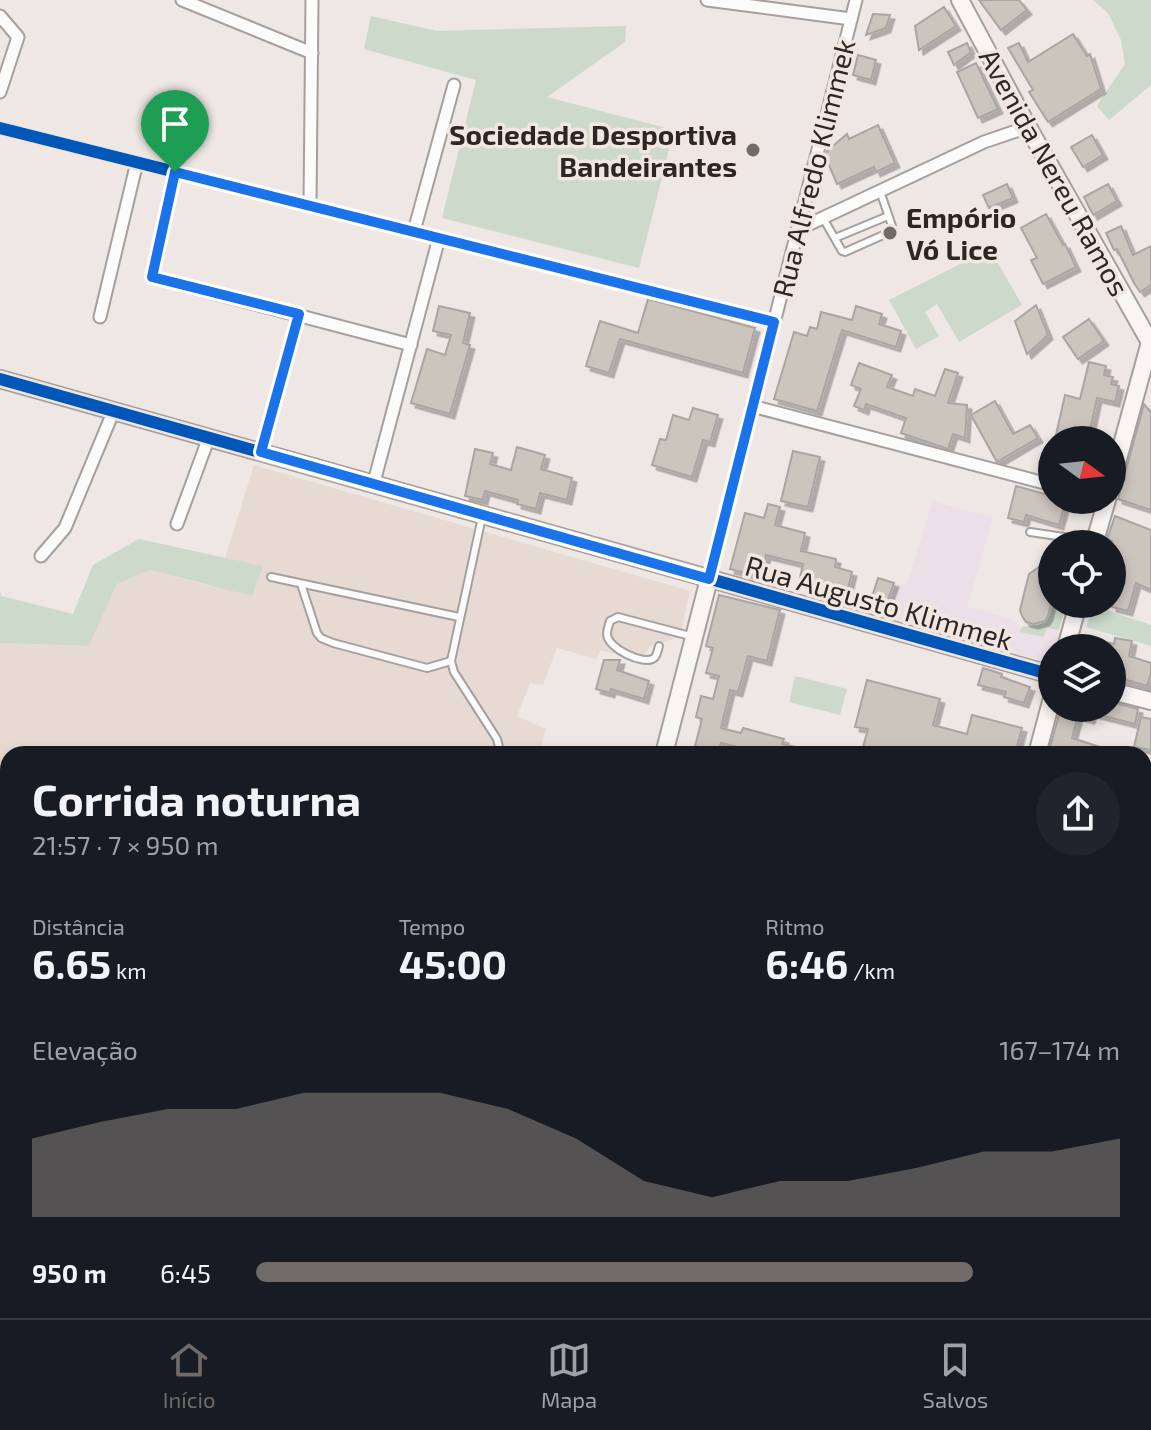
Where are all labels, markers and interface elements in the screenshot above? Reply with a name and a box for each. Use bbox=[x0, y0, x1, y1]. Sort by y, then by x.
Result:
street label: Rua Alfredo Klimmek bbox=[764, 35, 862, 301]
street label: Avenida Nereu Ramos bbox=[973, 42, 1137, 302]
pin bbox=[141, 90, 209, 172]
icon: arrive bbox=[153, 102, 197, 146]
place label: Sociedade Desportiva Bandeirantes bbox=[449, 117, 737, 183]
marker: Sociedade Desportiva Bandeirantes bbox=[744, 141, 762, 159]
place label: Empório Vó Lice bbox=[906, 200, 1016, 266]
marker: Empório Vó Lice bbox=[881, 224, 899, 242]
north arrow bbox=[1038, 426, 1126, 514]
map controls bbox=[1038, 426, 1126, 722]
button: locate bbox=[1038, 530, 1126, 618]
street label: Rua Augusto Klimmek bbox=[741, 548, 1017, 656]
button: layers bbox=[1038, 634, 1126, 722]
text: Corrida noturna bbox=[32, 772, 361, 825]
button: share bbox=[1036, 772, 1120, 856]
text: 21:57 · 7 × 950 m bbox=[32, 829, 219, 860]
text: Distância bbox=[32, 913, 125, 939]
text: Tempo bbox=[399, 913, 465, 939]
text: Ritmo bbox=[765, 913, 825, 939]
text: 6.65 bbox=[32, 939, 111, 987]
text: 45:00 bbox=[399, 939, 507, 987]
text: 6:46 bbox=[765, 939, 848, 987]
text: km bbox=[111, 957, 146, 983]
text: /km bbox=[848, 957, 895, 983]
text: Elevação bbox=[32, 1034, 138, 1065]
text: 167–174 m bbox=[999, 1034, 1120, 1065]
text: 950 m bbox=[32, 1257, 107, 1288]
text: 6:45 bbox=[160, 1257, 211, 1288]
tab: Início bbox=[163, 1338, 215, 1412]
tab: Mapa bbox=[541, 1338, 597, 1412]
tab: Salvos bbox=[923, 1338, 988, 1412]

